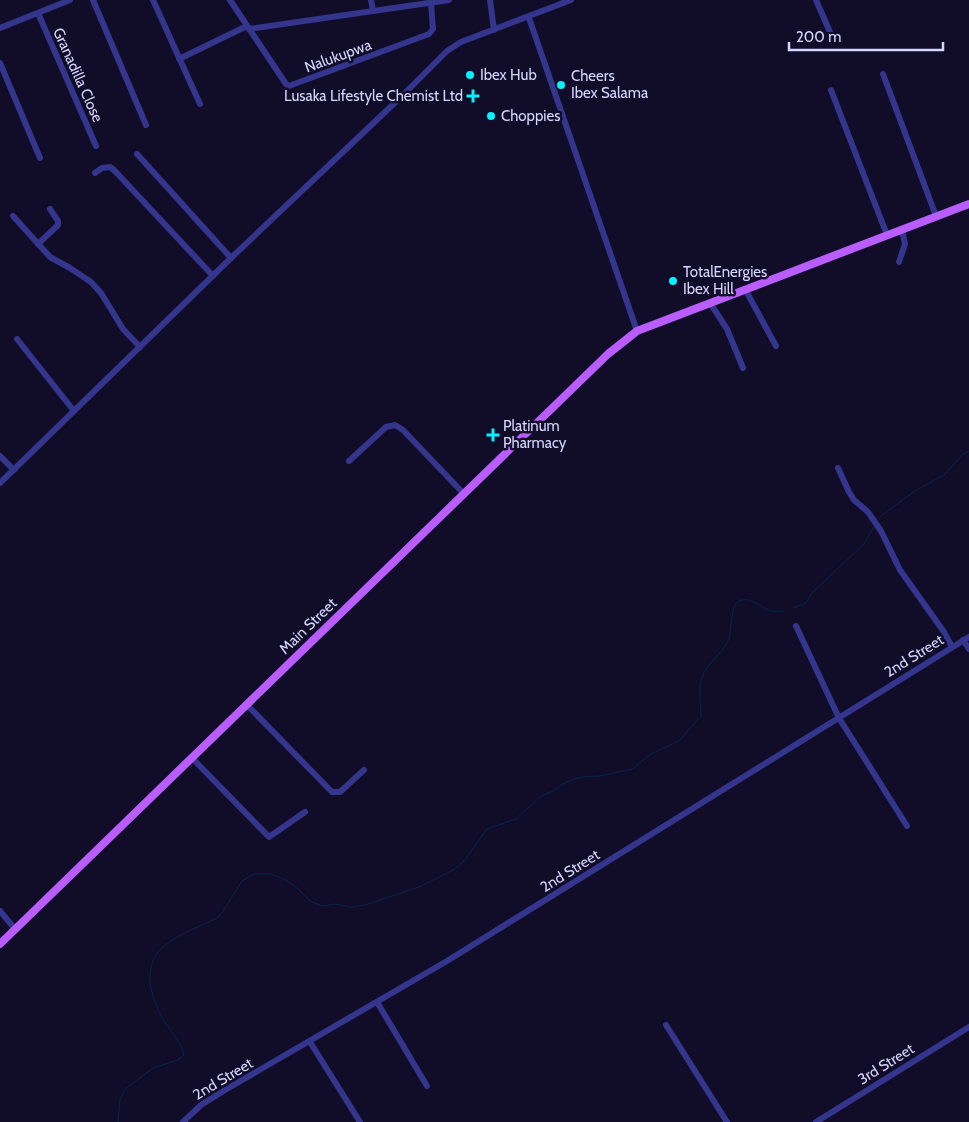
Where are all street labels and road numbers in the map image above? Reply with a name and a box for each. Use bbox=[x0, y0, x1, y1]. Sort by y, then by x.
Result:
street label: Granadilla Close bbox=[49, 25, 107, 125]
street label: Nalukupwa bbox=[302, 35, 375, 76]
street label: Main Street bbox=[276, 594, 340, 658]
street label: 2nd Street bbox=[881, 631, 947, 681]
street label: 2nd Street bbox=[537, 846, 603, 896]
street label: 3rd Street bbox=[855, 1040, 917, 1088]
street label: 2nd Street bbox=[190, 1054, 256, 1104]

